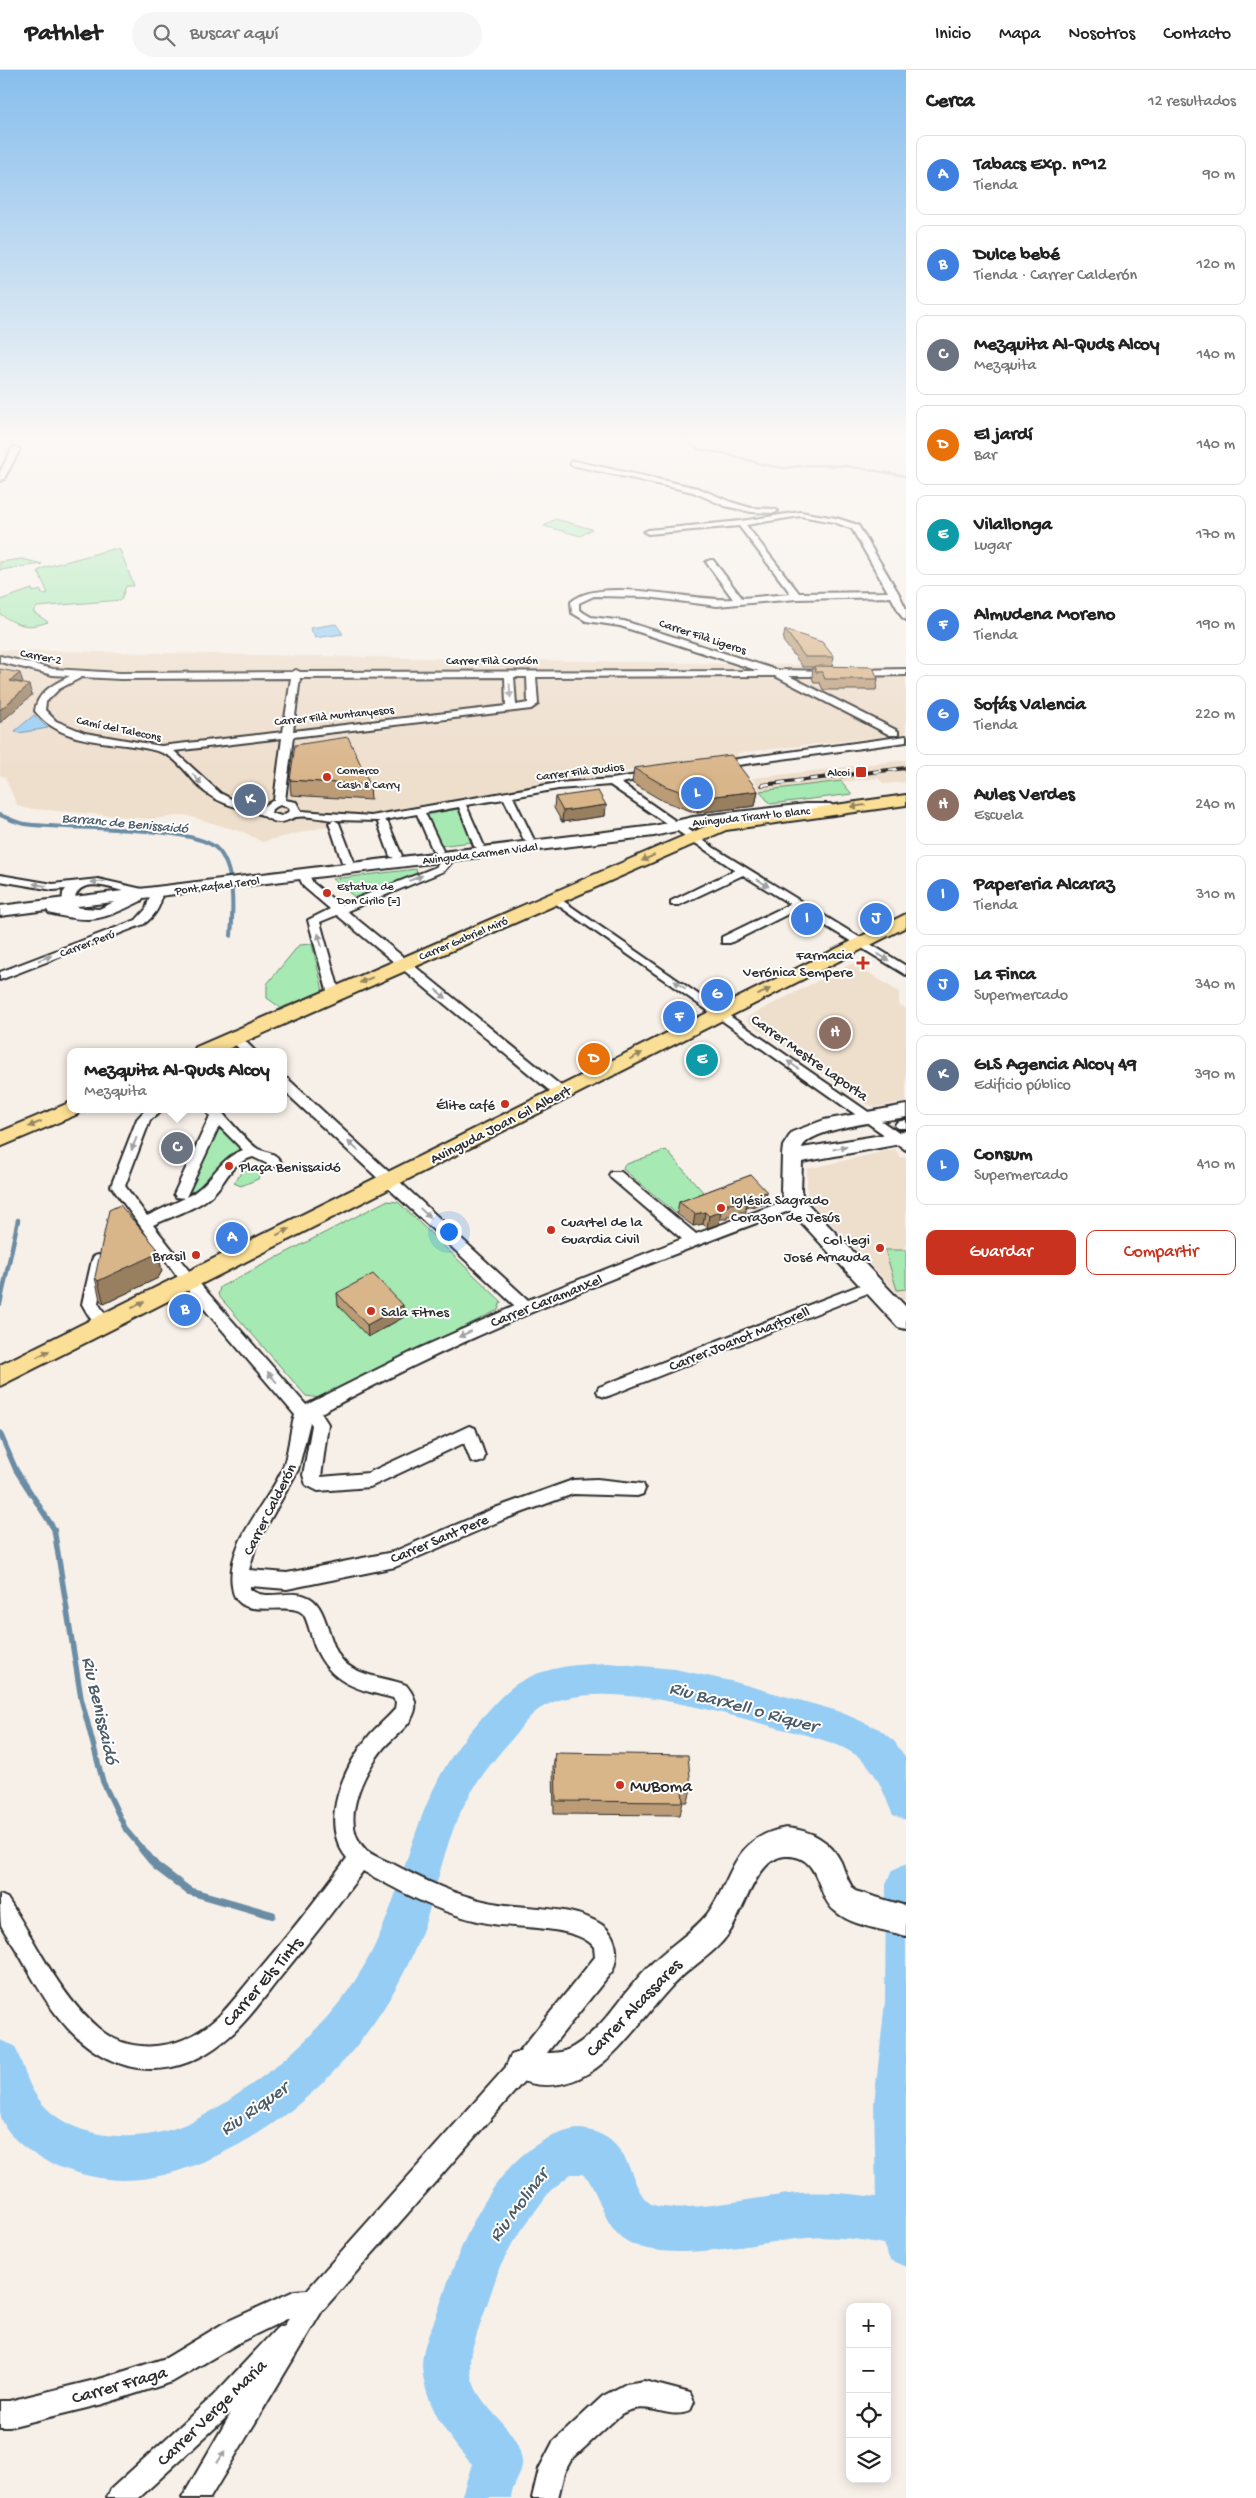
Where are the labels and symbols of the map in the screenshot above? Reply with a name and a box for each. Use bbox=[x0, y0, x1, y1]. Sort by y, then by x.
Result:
street label: Carrer Filà Ligeros bbox=[657, 617, 748, 659]
street label: Carrer-2 bbox=[19, 647, 63, 669]
street label: Carrer Filà Cordón bbox=[446, 655, 538, 669]
one-way arrow bbox=[506, 683, 514, 699]
street label: Carrer Filà Muntanyesos bbox=[274, 704, 395, 730]
street label: Camí del Talecons bbox=[75, 714, 163, 746]
street label: Carrer Filà Judios bbox=[536, 761, 625, 785]
place label: Comerco Cash & Carry bbox=[337, 765, 400, 793]
marker: Alcoi bbox=[854, 765, 868, 779]
place label: Alcoi bbox=[827, 767, 850, 781]
marker: Comerco Cash & Carry bbox=[321, 771, 333, 783]
one-way arrow bbox=[192, 773, 203, 786]
pin: L bbox=[681, 774, 713, 812]
pin: K bbox=[234, 781, 266, 819]
one-way arrow bbox=[849, 802, 865, 810]
street label: Avinguda Tirant lo Blanc bbox=[692, 805, 812, 831]
water label: Barranc de Benissaidó bbox=[61, 810, 189, 839]
street label: Avinguda Carmen Vidal bbox=[422, 841, 539, 869]
one-way arrow bbox=[641, 855, 655, 863]
one-way arrow bbox=[409, 874, 424, 882]
street label: Pont Rafael Terol bbox=[173, 875, 261, 899]
one-way arrow bbox=[90, 879, 106, 887]
one-way arrow bbox=[757, 879, 770, 888]
one-way arrow bbox=[31, 880, 47, 888]
place label: Estatua de Don Cirilo [=] bbox=[336, 881, 401, 909]
marker: Estatua de Don Cirilo [=] bbox=[321, 887, 333, 899]
pin: I bbox=[791, 900, 823, 938]
pin: J bbox=[860, 900, 892, 938]
street label: Carrer Gabriel Miró bbox=[417, 915, 510, 965]
street label: Carrer Perú bbox=[58, 928, 117, 962]
one-way arrow bbox=[315, 932, 323, 947]
place label: Farmacia Verónica Sempere bbox=[742, 947, 854, 982]
one-way arrow bbox=[877, 953, 890, 962]
one-way arrow bbox=[38, 954, 53, 962]
marker: Farmacia Verónica Sempere bbox=[857, 957, 869, 969]
one-way arrow bbox=[359, 976, 373, 984]
pin: G bbox=[701, 976, 733, 1014]
one-way arrow bbox=[674, 980, 687, 990]
one-way arrow bbox=[757, 988, 771, 996]
one-way arrow bbox=[435, 989, 448, 1000]
pin: F bbox=[663, 998, 695, 1036]
street label: Carrer Mestre Laporta bbox=[747, 1011, 871, 1106]
pin: H bbox=[819, 1014, 851, 1052]
pin: D bbox=[578, 1040, 610, 1078]
pin: E bbox=[686, 1041, 718, 1079]
one-way arrow bbox=[629, 1051, 643, 1059]
one-way arrow bbox=[786, 1060, 800, 1070]
street label: Avinguda Joan Gil Albert bbox=[427, 1082, 576, 1169]
place label: Élite café bbox=[436, 1097, 495, 1115]
marker: Élite café bbox=[499, 1098, 511, 1110]
one-way arrow bbox=[28, 1121, 42, 1129]
pin: C bbox=[161, 1129, 193, 1167]
one-way arrow bbox=[130, 1137, 138, 1152]
one-way arrow bbox=[348, 1140, 360, 1152]
one-way arrow bbox=[832, 1144, 848, 1152]
place label: Plaça Benissaidó bbox=[238, 1159, 341, 1177]
marker: Plaça Benissaidó bbox=[223, 1160, 235, 1172]
place label: Iglésia Sagrado Corazon de Jesús bbox=[731, 1192, 840, 1227]
marker: Iglésia Sagrado Corazon de Jesús bbox=[715, 1202, 727, 1214]
one-way arrow bbox=[418, 1207, 430, 1219]
place label: Cuartel de la Guardia Civil bbox=[561, 1214, 643, 1249]
pin: A bbox=[216, 1219, 248, 1257]
your location bbox=[436, 1219, 462, 1245]
marker: Cuartel de la Guardia Civil bbox=[545, 1224, 557, 1236]
one-way arrow bbox=[276, 1228, 290, 1236]
place label: Col·legi José Arnauda bbox=[784, 1232, 871, 1267]
marker: Col·legi José Arnauda bbox=[874, 1242, 886, 1254]
place label: Brasil bbox=[152, 1248, 186, 1266]
marker: Brasil bbox=[190, 1249, 202, 1261]
street label: Carrer Caramanxel bbox=[488, 1271, 605, 1332]
pin: B bbox=[169, 1291, 201, 1329]
one-way arrow bbox=[131, 1301, 145, 1309]
street label: Carrer Joanot Martorell bbox=[667, 1303, 813, 1376]
place label: Sala Fitnes bbox=[381, 1304, 449, 1322]
marker: Sala Fitnes bbox=[365, 1305, 377, 1317]
one-way arrow bbox=[458, 1330, 472, 1338]
one-way arrow bbox=[36, 1350, 51, 1358]
one-way arrow bbox=[267, 1370, 278, 1383]
street label: Carrer Calderón bbox=[240, 1461, 302, 1559]
street label: Carrer Sant Pere bbox=[388, 1511, 492, 1569]
water label: Riu Benissaidó bbox=[75, 1655, 122, 1768]
water label: Riu Barxell o Riquer bbox=[667, 1678, 824, 1740]
place label: MuBoma bbox=[630, 1777, 693, 1798]
marker: MuBoma bbox=[614, 1779, 626, 1791]
street label: Carrer Els Tints bbox=[219, 1933, 309, 2032]
street label: Carrer Alcassares bbox=[583, 1954, 688, 2062]
water label: Riu Riquer bbox=[216, 2076, 297, 2142]
water label: Riu Molinar bbox=[485, 2162, 557, 2247]
street label: Carrer Verge Maria bbox=[153, 2355, 273, 2472]
street label: Carrer Fraga bbox=[70, 2362, 171, 2410]
one-way arrow bbox=[216, 2450, 226, 2463]

